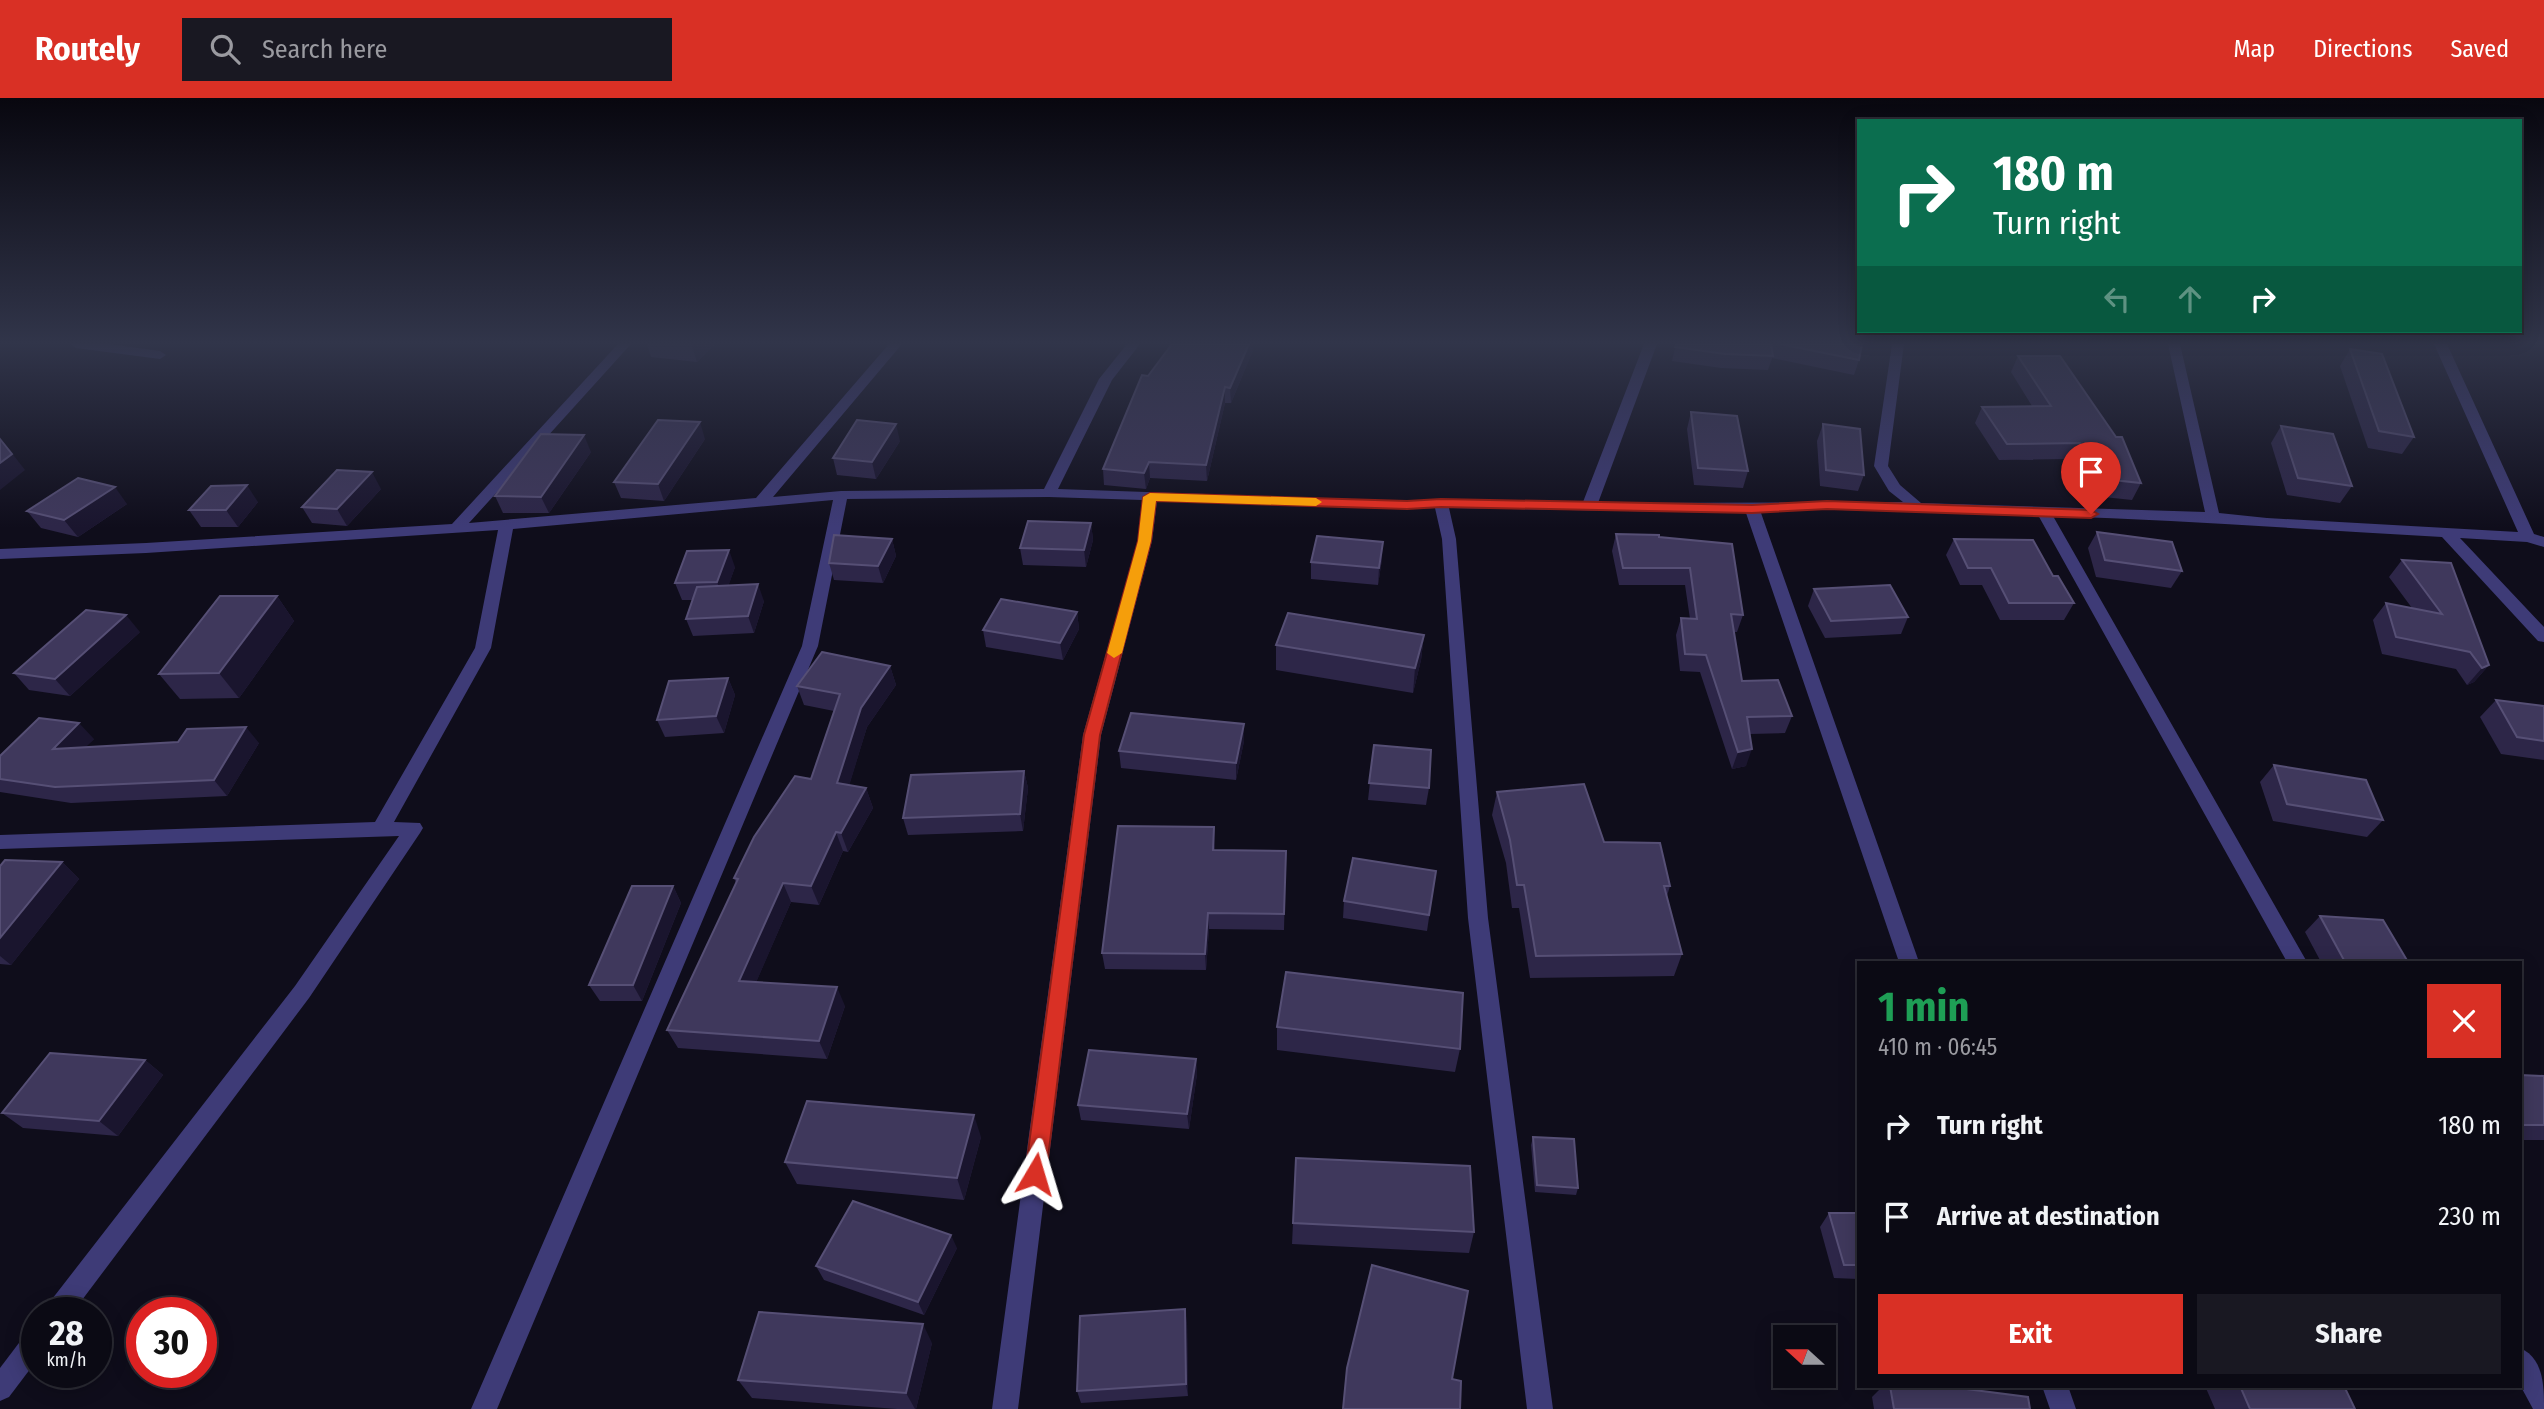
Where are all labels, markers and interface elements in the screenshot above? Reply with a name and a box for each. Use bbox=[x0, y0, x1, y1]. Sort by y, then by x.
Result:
search box bbox=[182, 18, 672, 81]
text: Routely bbox=[35, 29, 140, 69]
icon: search bbox=[206, 30, 244, 68]
text: Search here bbox=[262, 34, 387, 65]
text: Map bbox=[2234, 35, 2275, 63]
text: Directions bbox=[2313, 35, 2412, 63]
text: Saved bbox=[2450, 35, 2509, 63]
text: 180 m bbox=[1993, 144, 2114, 203]
icon: right bbox=[1878, 147, 1969, 238]
text: Turn right bbox=[1993, 204, 2120, 242]
icon: left bbox=[2098, 280, 2136, 318]
icon: ahead bbox=[2171, 280, 2209, 318]
icon: right bbox=[2244, 280, 2282, 318]
pin bbox=[2061, 442, 2121, 514]
icon: arrive bbox=[2072, 453, 2110, 491]
text: 1 min bbox=[1878, 982, 1969, 1032]
button: close bbox=[2427, 984, 2501, 1058]
text: 410 m · 06:45 bbox=[1878, 1033, 1997, 1061]
icon: right bbox=[1878, 1107, 1916, 1145]
text: Turn right bbox=[1937, 1110, 2043, 1141]
text: 180 m bbox=[2438, 1110, 2501, 1141]
position arrow bbox=[998, 1137, 1072, 1211]
icon: arrive bbox=[1878, 1198, 1916, 1236]
text: Arrive at destination bbox=[1937, 1201, 2160, 1232]
text: 230 m bbox=[2438, 1201, 2501, 1232]
button: Exit bbox=[1878, 1294, 2183, 1374]
button: Share bbox=[2197, 1294, 2501, 1374]
speed limit sign: 30 bbox=[126, 1297, 217, 1388]
text: 28 bbox=[49, 1312, 84, 1354]
north arrow bbox=[1773, 1325, 1836, 1388]
map controls bbox=[1773, 1325, 1836, 1388]
text: km/h bbox=[46, 1349, 87, 1371]

